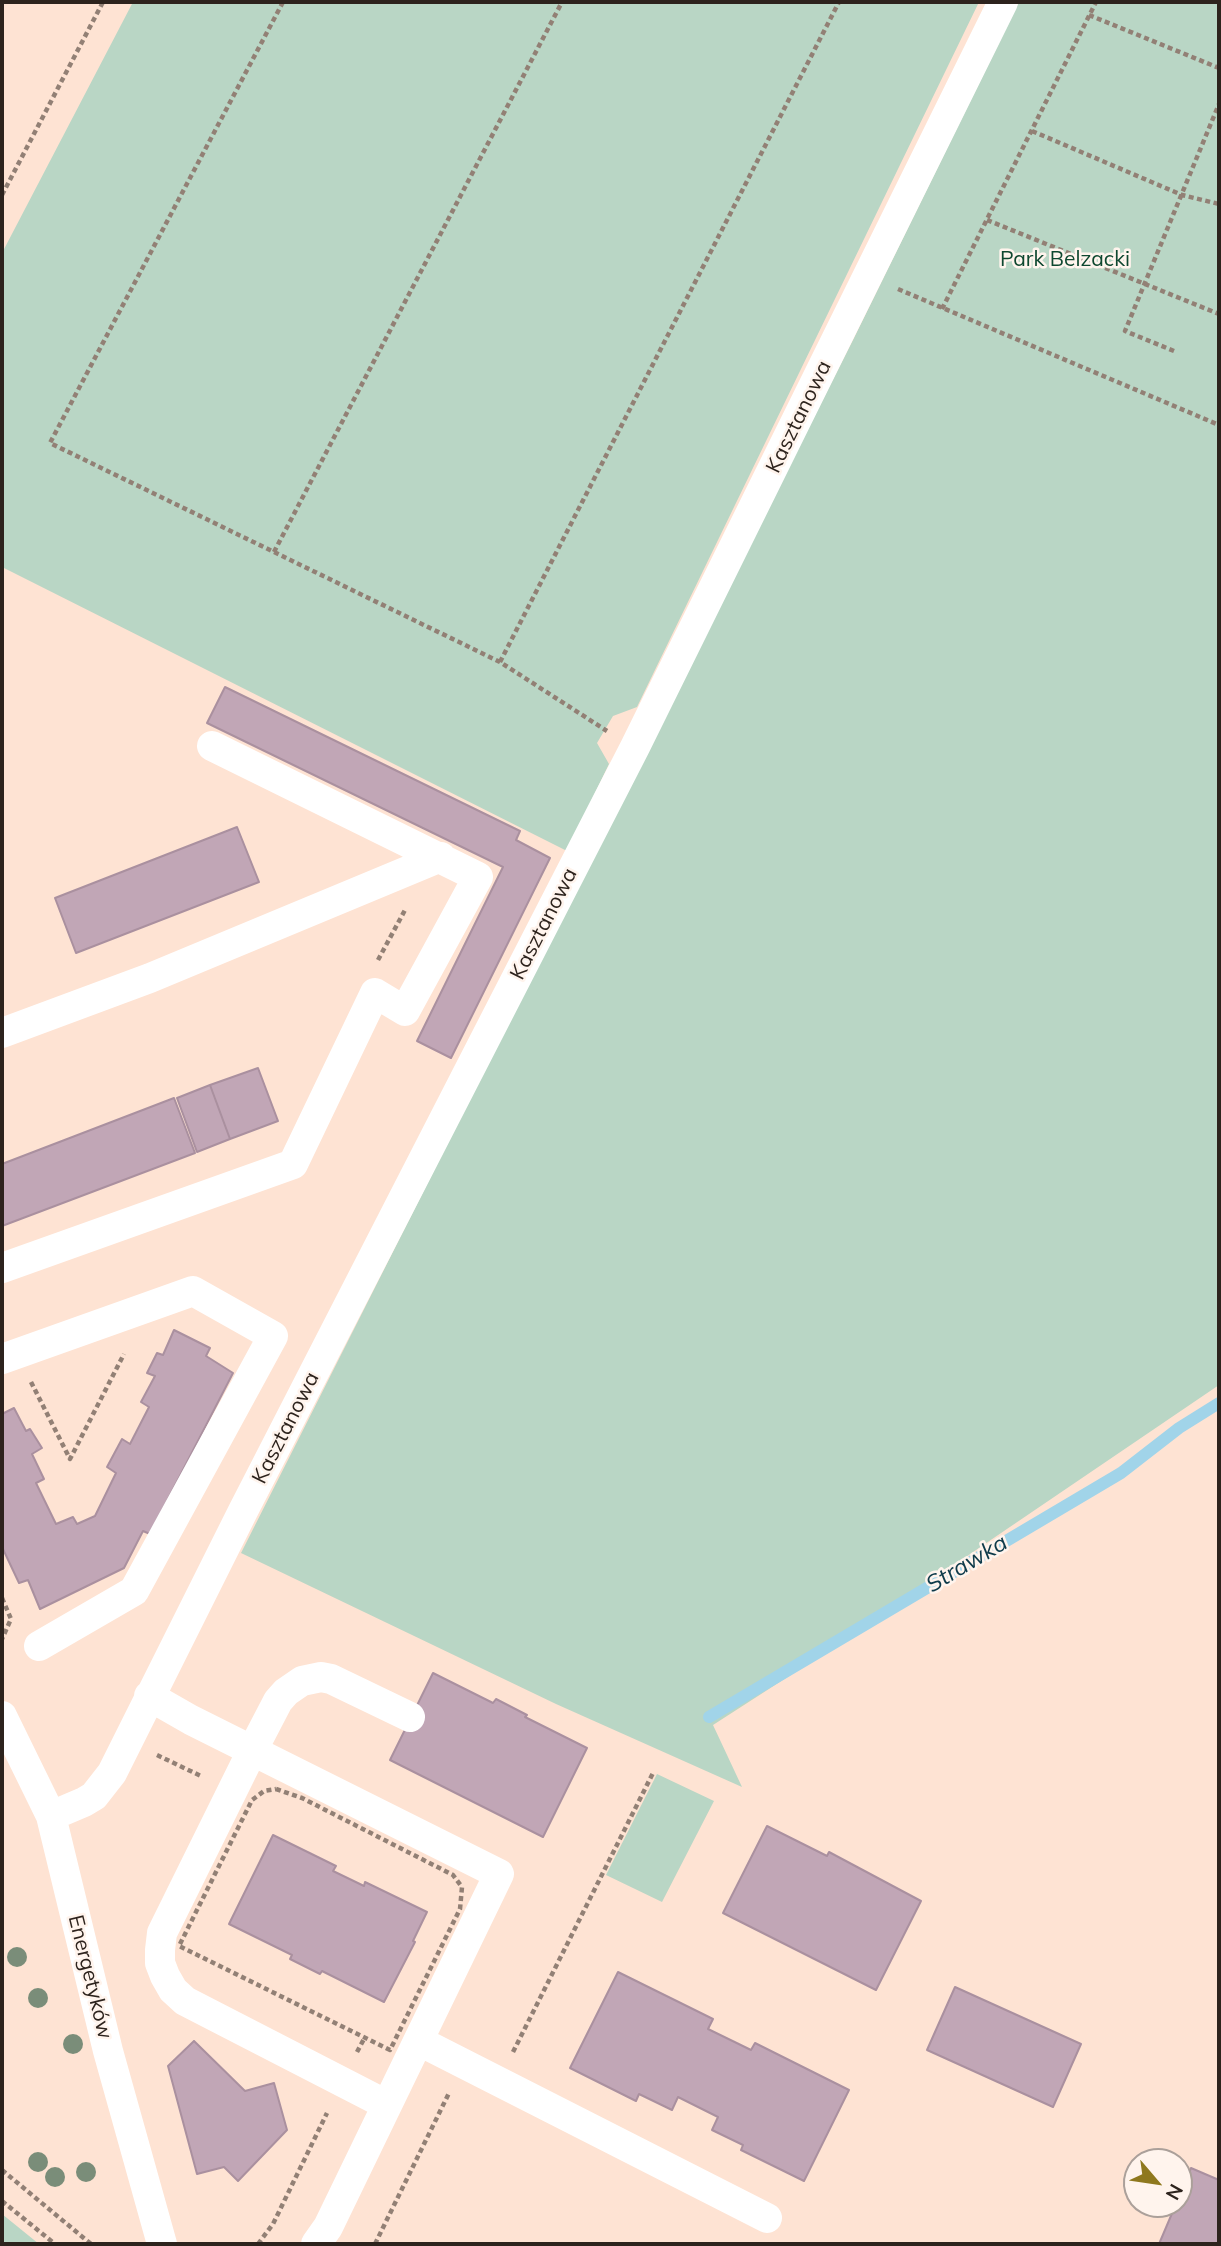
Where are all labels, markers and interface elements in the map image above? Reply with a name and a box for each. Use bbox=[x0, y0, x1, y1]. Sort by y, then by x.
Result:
park label: Park Belzacki bbox=[1000, 247, 1130, 273]
street label: Kasztanowa bbox=[761, 357, 837, 477]
street label: Kasztanowa bbox=[505, 864, 583, 984]
street label: Kasztanowa bbox=[247, 1368, 325, 1488]
water label: Strawka bbox=[921, 1529, 1013, 1599]
street label: Energetyków bbox=[62, 1912, 118, 2042]
north arrow bbox=[1123, 2148, 1193, 2218]
text: N bbox=[1161, 2180, 1189, 2204]

